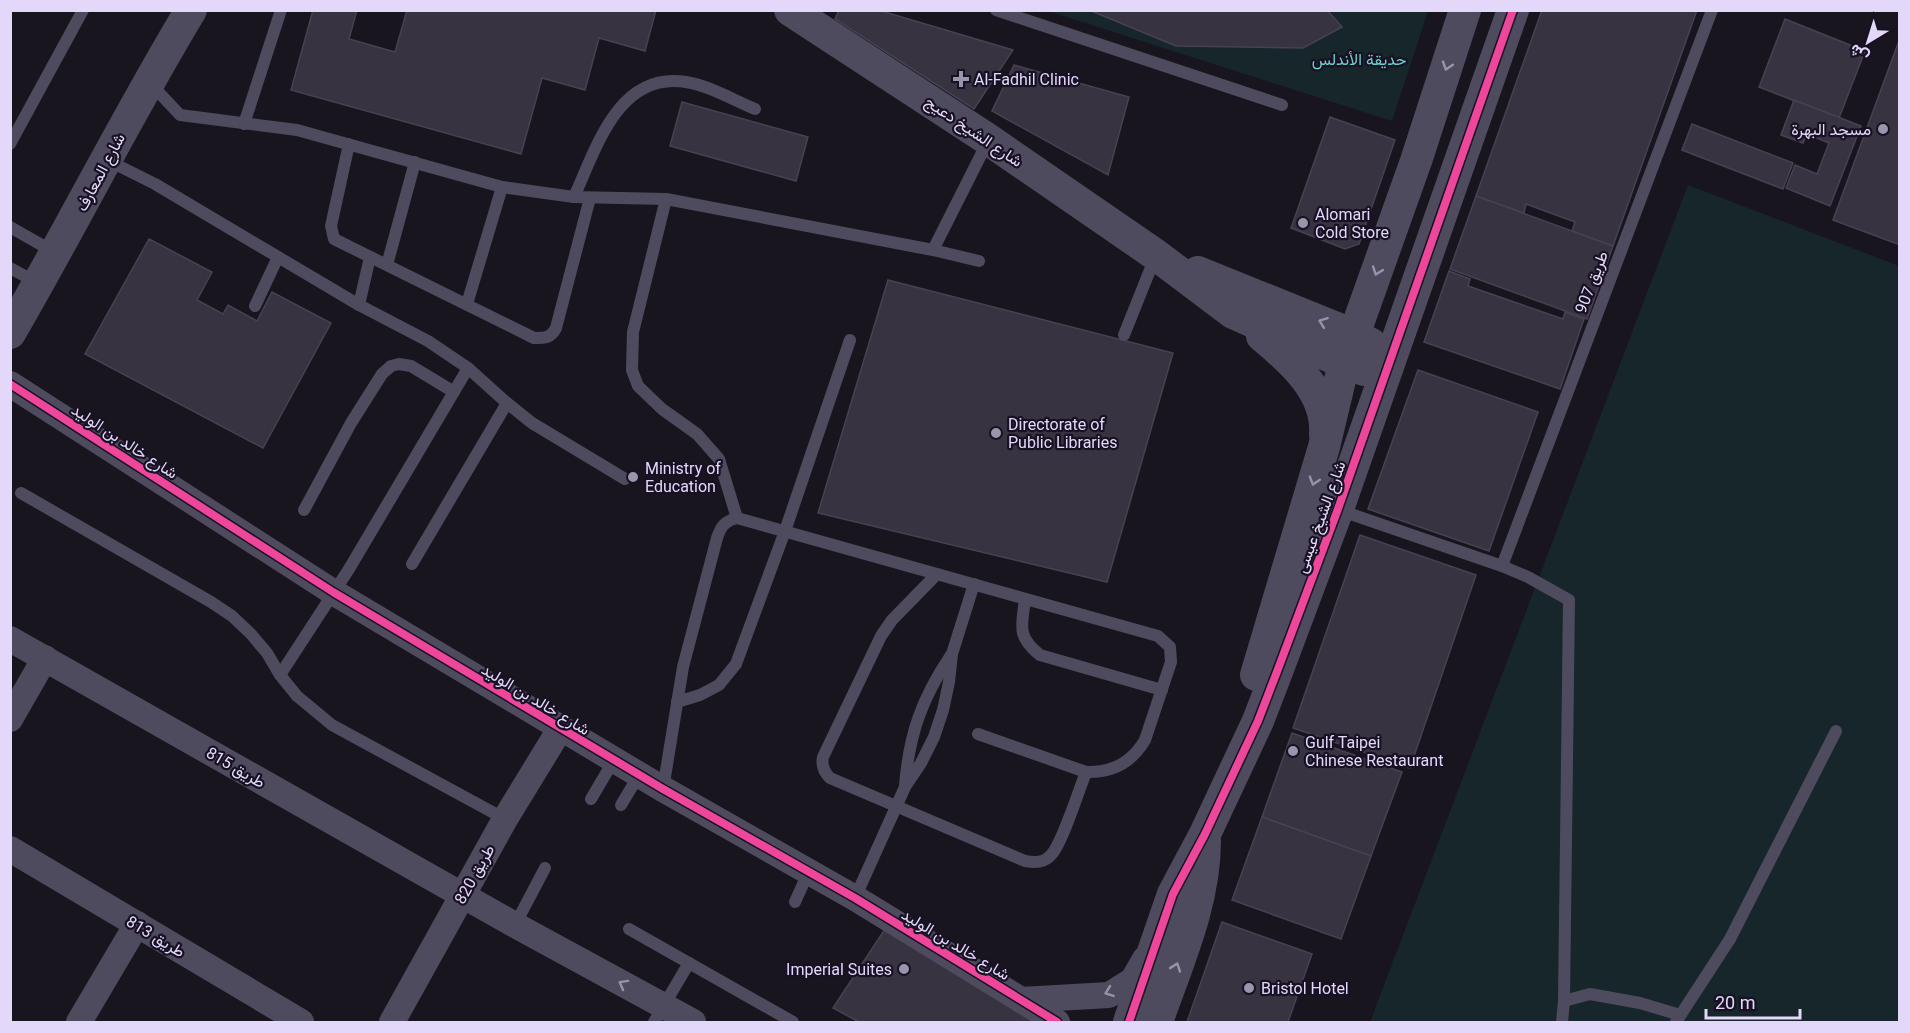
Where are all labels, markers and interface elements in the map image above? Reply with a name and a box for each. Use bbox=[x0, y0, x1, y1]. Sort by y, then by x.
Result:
north arrow bbox=[1838, 12, 1898, 72]
text: ش bbox=[1846, 40, 1873, 67]
park label: حديقة الأندلس bbox=[1312, 50, 1407, 70]
one-way arrow bbox=[1442, 60, 1454, 71]
marker: Al-Fadhil Clinic bbox=[952, 70, 970, 88]
place label: Al-Fadhil Clinic bbox=[974, 70, 1079, 89]
street label: شارع الشيخ دعيج bbox=[920, 92, 1026, 173]
place label: مسجد البهرة bbox=[1791, 120, 1871, 140]
marker: مسجد البهرة bbox=[1876, 122, 1890, 136]
street label: شارع المعارف bbox=[72, 130, 131, 215]
place label: Alomari Cold Store bbox=[1315, 205, 1389, 242]
marker: Alomari Cold Store bbox=[1296, 216, 1310, 230]
street label: طريق 907 bbox=[1571, 248, 1613, 316]
one-way arrow bbox=[1371, 265, 1384, 275]
one-way arrow bbox=[1318, 317, 1328, 330]
street label: شارع خالد بن الوليد bbox=[67, 400, 181, 484]
place label: Directorate of Public Libraries bbox=[1008, 415, 1117, 452]
marker: Directorate of Public Libraries bbox=[989, 426, 1003, 440]
place label: Ministry of Education bbox=[645, 459, 721, 496]
street label: شارع الشيخ عيسى bbox=[1291, 459, 1351, 576]
marker: Ministry of Education bbox=[626, 470, 640, 484]
one-way arrow bbox=[1309, 475, 1321, 486]
street label: شارع خالد بن الوليد bbox=[477, 660, 593, 741]
place label: Gulf Taipei Chinese Restaurant bbox=[1305, 733, 1443, 770]
street label: طريق 815 bbox=[202, 743, 269, 793]
marker: Gulf Taipei Chinese Restaurant bbox=[1286, 744, 1300, 758]
street label: طريق 820 bbox=[450, 841, 499, 908]
street label: شارع خالد بن الوليد bbox=[897, 905, 1013, 986]
street label: طريق 813 bbox=[123, 912, 188, 962]
place label: Imperial Suites bbox=[786, 960, 892, 979]
marker: Imperial Suites bbox=[897, 962, 911, 976]
one-way arrow bbox=[1168, 962, 1181, 973]
place label: Bristol Hotel bbox=[1261, 979, 1349, 998]
one-way arrow bbox=[619, 980, 630, 992]
marker: Bristol Hotel bbox=[1242, 981, 1256, 995]
scale bar bbox=[1706, 982, 1800, 1020]
one-way arrow bbox=[1104, 985, 1114, 998]
text: 20 m bbox=[1715, 992, 1755, 1013]

